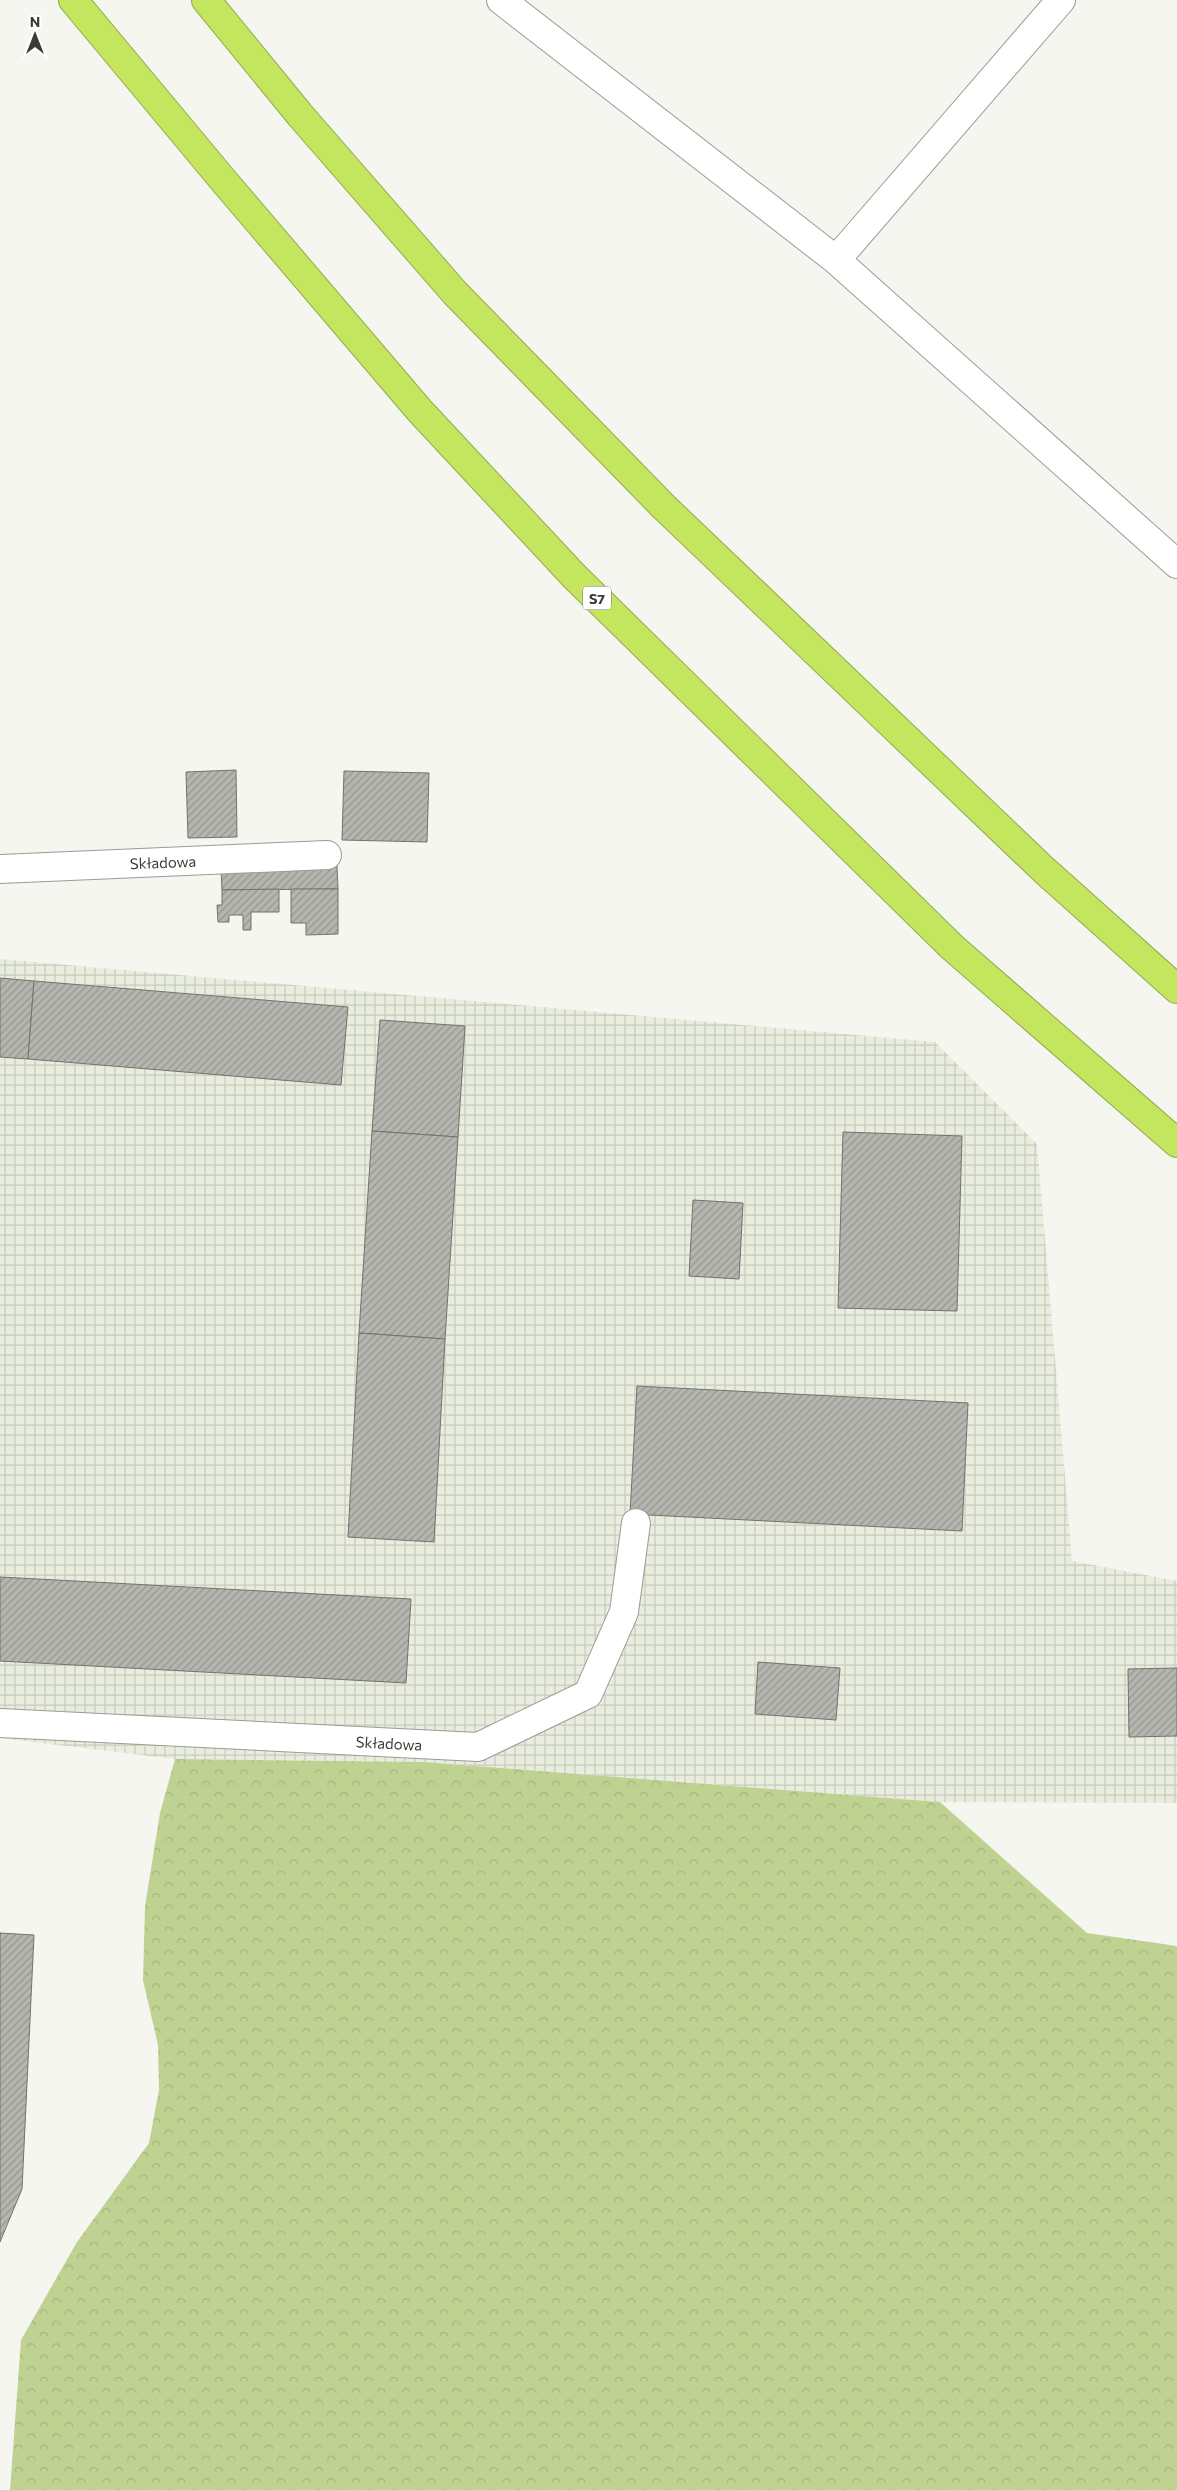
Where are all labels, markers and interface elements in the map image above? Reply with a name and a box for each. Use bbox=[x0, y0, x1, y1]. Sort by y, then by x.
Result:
north arrow bbox=[10, 10, 60, 60]
text: N bbox=[30, 13, 40, 30]
road number: S7 bbox=[583, 586, 611, 610]
street label: Składowa bbox=[130, 852, 196, 872]
street label: Składowa bbox=[355, 1732, 423, 1754]

